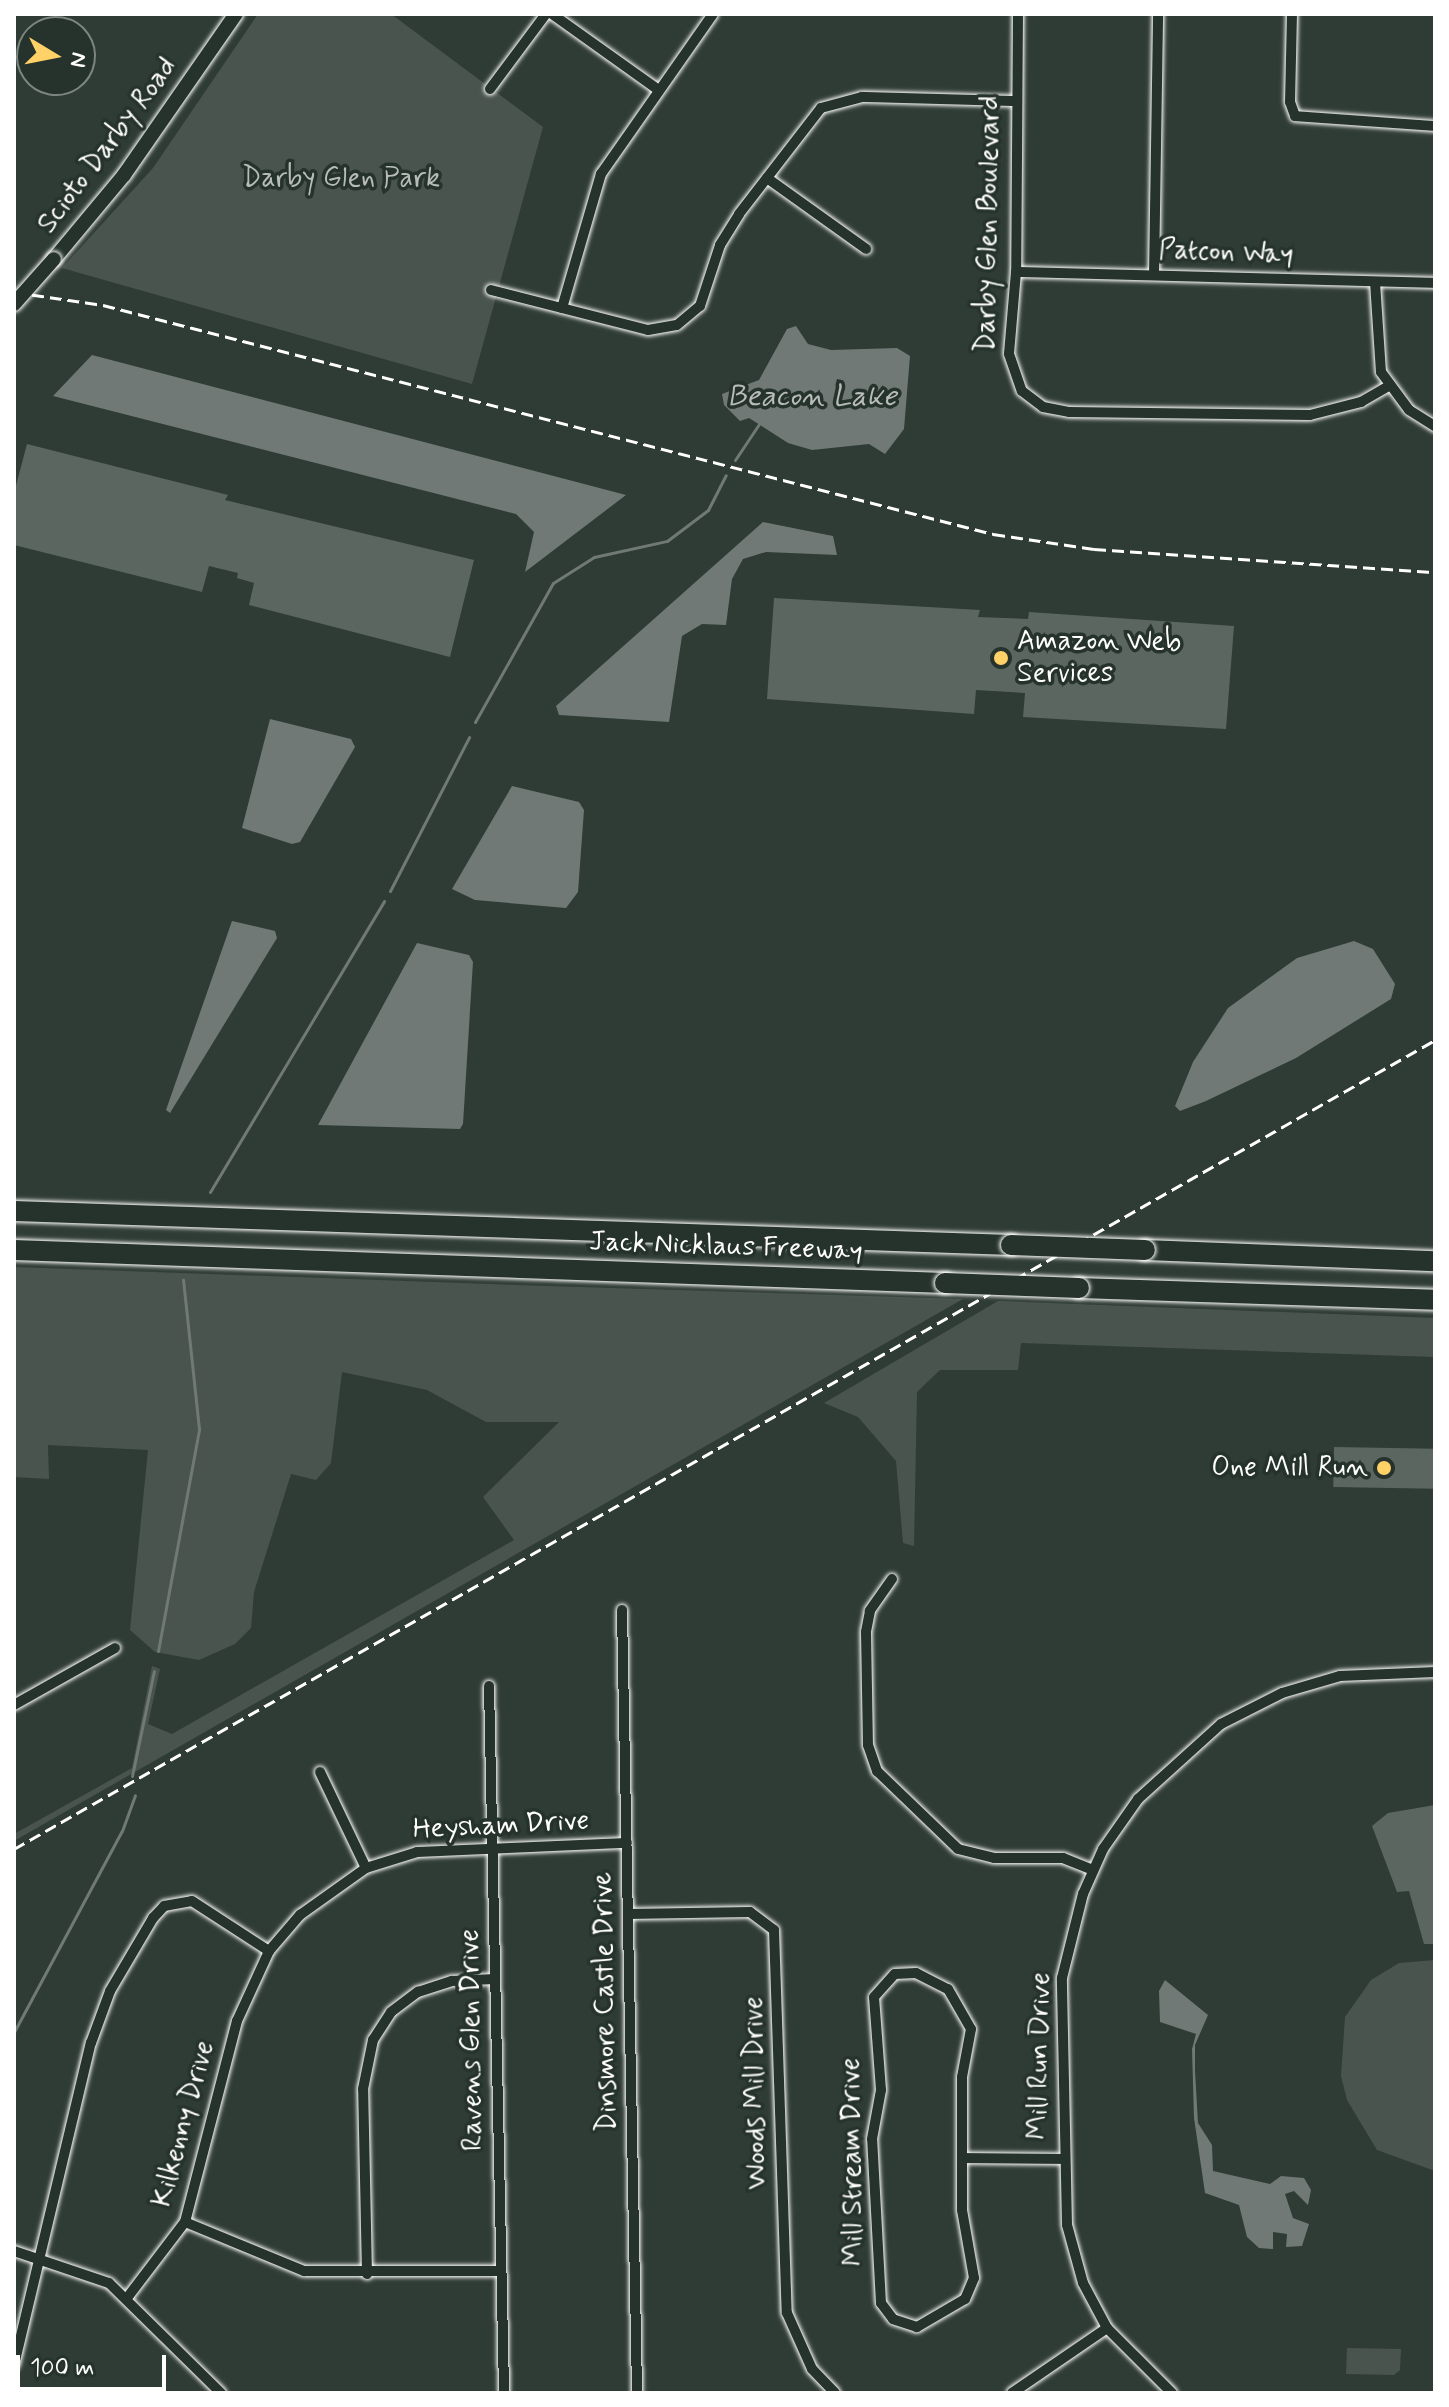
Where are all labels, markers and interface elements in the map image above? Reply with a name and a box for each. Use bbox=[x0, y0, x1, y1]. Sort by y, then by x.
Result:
north arrow bbox=[16, 16, 96, 96]
text: N bbox=[63, 50, 93, 69]
street label: Scioto Darby Road bbox=[31, 51, 185, 241]
street label: Darby Glen Boulevard bbox=[970, 93, 1008, 355]
park label: Darby Glen Park bbox=[238, 162, 444, 196]
street label: Patcon Way bbox=[1157, 234, 1295, 272]
water label: Beacon Lake bbox=[727, 379, 897, 415]
place label: Amazon Web Services bbox=[1017, 625, 1181, 691]
marker: Amazon Web Services bbox=[992, 649, 1010, 667]
street label: Jack Nicklaus Freeway bbox=[587, 1225, 865, 1269]
place label: One Mill Run bbox=[1219, 1451, 1368, 1485]
marker: One Mill Run bbox=[1375, 1459, 1393, 1477]
street label: Heysham Drive bbox=[413, 1805, 589, 1847]
street label: Dinsmore Castle Drive bbox=[587, 1872, 625, 2132]
street label: Ravens Glen Drive bbox=[453, 1925, 491, 2155]
street label: Mill Run Drive bbox=[1022, 1973, 1058, 2139]
street label: Woods Mill Drive bbox=[738, 1996, 774, 2190]
street label: Kilkenny Drive bbox=[146, 2037, 222, 2211]
street label: Mill Stream Drive bbox=[834, 2058, 872, 2266]
scale bar bbox=[20, 2339, 170, 2389]
text: 100 m bbox=[30, 2353, 94, 2384]

